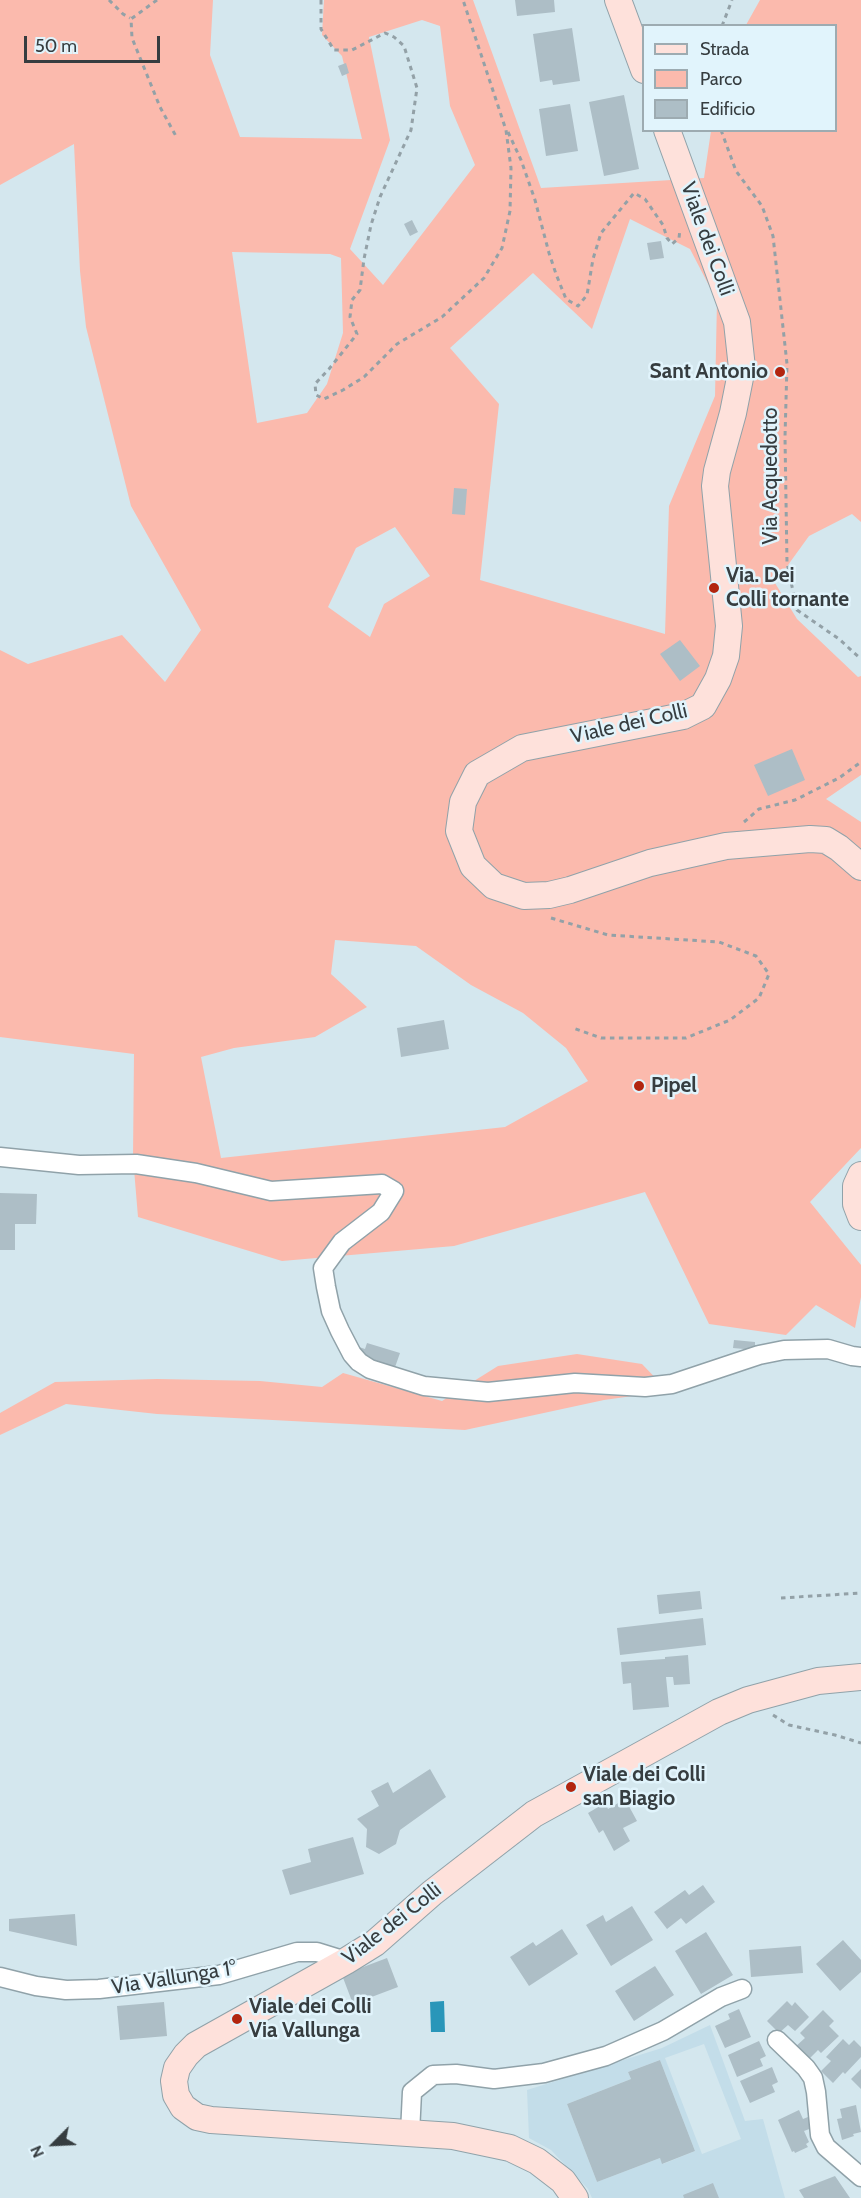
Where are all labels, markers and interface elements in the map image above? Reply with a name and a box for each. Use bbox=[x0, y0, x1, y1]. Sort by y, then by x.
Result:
scale bar bbox=[27, 24, 164, 62]
legend bbox=[642, 24, 837, 132]
text: 50 m bbox=[35, 35, 77, 57]
text: Strada bbox=[700, 38, 749, 60]
text: Parco bbox=[700, 68, 742, 90]
text: Edificio bbox=[700, 98, 755, 120]
street label: Viale dei Colli bbox=[675, 179, 739, 299]
place label: Sant Antonio bbox=[650, 359, 768, 385]
marker: Sant Antonio bbox=[773, 365, 787, 379]
street label: Via Acquedotto bbox=[758, 407, 784, 545]
place label: Via. Dei Colli tornante bbox=[726, 563, 849, 613]
marker: Via. Dei Colli tornante bbox=[707, 581, 721, 595]
street label: Viale dei Colli bbox=[568, 698, 690, 750]
place label: Pipel bbox=[651, 1073, 697, 1099]
marker: Pipel bbox=[632, 1079, 646, 1093]
place label: Viale dei Colli san Biagio bbox=[583, 1762, 706, 1812]
marker: Viale dei Colli san Biagio bbox=[564, 1780, 578, 1794]
street label: Viale dei Colli bbox=[337, 1878, 447, 1970]
street label: Via Vallunga 1° bbox=[110, 1956, 238, 2000]
place label: Viale dei Colli Via Vallunga bbox=[249, 1994, 372, 2044]
marker: Viale dei Colli Via Vallunga bbox=[230, 2012, 244, 2026]
north arrow bbox=[24, 2114, 84, 2174]
text: N bbox=[26, 2142, 48, 2161]

